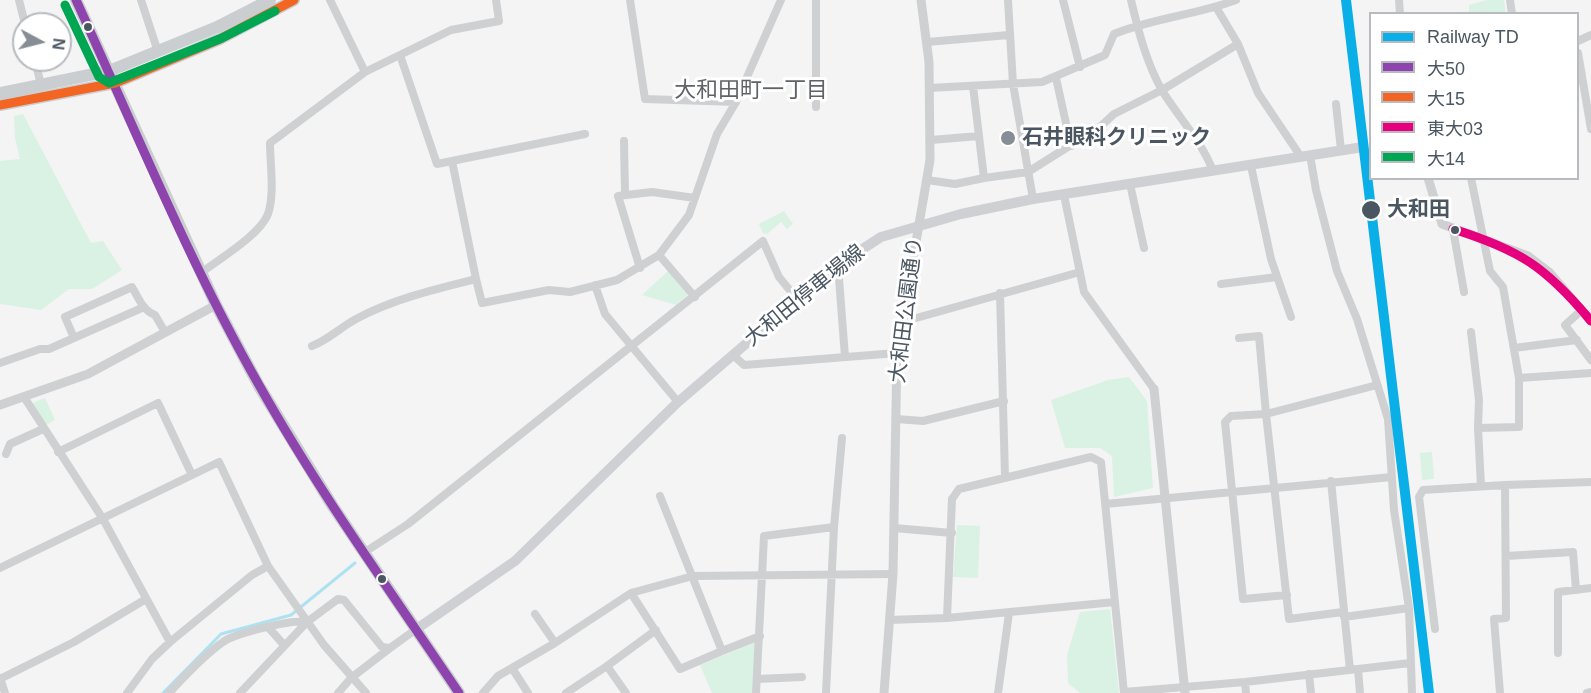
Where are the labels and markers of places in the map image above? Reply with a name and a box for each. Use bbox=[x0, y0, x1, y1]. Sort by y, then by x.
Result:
unlabelled marker bbox=[82, 21, 94, 33]
place label: 石井眼科クリニック bbox=[1022, 125, 1211, 151]
marker: 石井眼科クリニック bbox=[999, 129, 1017, 147]
place label: 大和田 bbox=[1387, 197, 1450, 223]
marker: 大和田 bbox=[1360, 199, 1382, 221]
unlabelled marker bbox=[1449, 224, 1461, 236]
unlabelled marker bbox=[376, 573, 388, 585]

